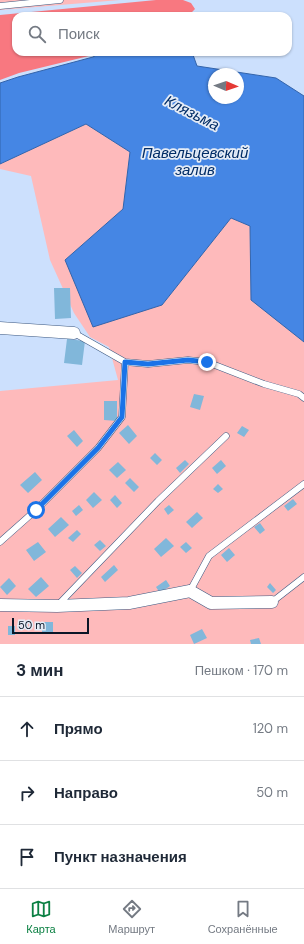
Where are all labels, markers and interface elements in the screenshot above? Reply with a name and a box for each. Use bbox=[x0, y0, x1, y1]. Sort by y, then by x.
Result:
search box bbox=[12, 12, 292, 56]
icon: search bbox=[26, 23, 48, 45]
text: Поиск bbox=[58, 24, 100, 44]
north arrow bbox=[208, 68, 244, 104]
water label: Клязьма bbox=[161, 91, 223, 135]
water label: Павельцевский залив bbox=[142, 143, 249, 180]
route end bbox=[198, 353, 216, 371]
route start bbox=[27, 501, 45, 519]
scale bar bbox=[12, 616, 89, 635]
text: 50 m bbox=[18, 618, 45, 632]
text: 3 мин bbox=[16, 659, 64, 681]
text: Пешком · 170 m bbox=[195, 662, 288, 679]
icon: ahead bbox=[16, 718, 38, 740]
text: Прямо bbox=[54, 719, 103, 739]
text: 120 m bbox=[253, 720, 288, 737]
icon: right bbox=[16, 782, 38, 804]
text: Направо bbox=[54, 783, 118, 803]
text: 50 m bbox=[256, 784, 288, 801]
icon: arrive bbox=[16, 846, 38, 868]
text: Пункт назначения bbox=[54, 847, 187, 867]
tab: Карта bbox=[26, 898, 56, 936]
tab: Маршрут bbox=[108, 898, 155, 936]
tab: Сохранённые bbox=[208, 898, 278, 936]

